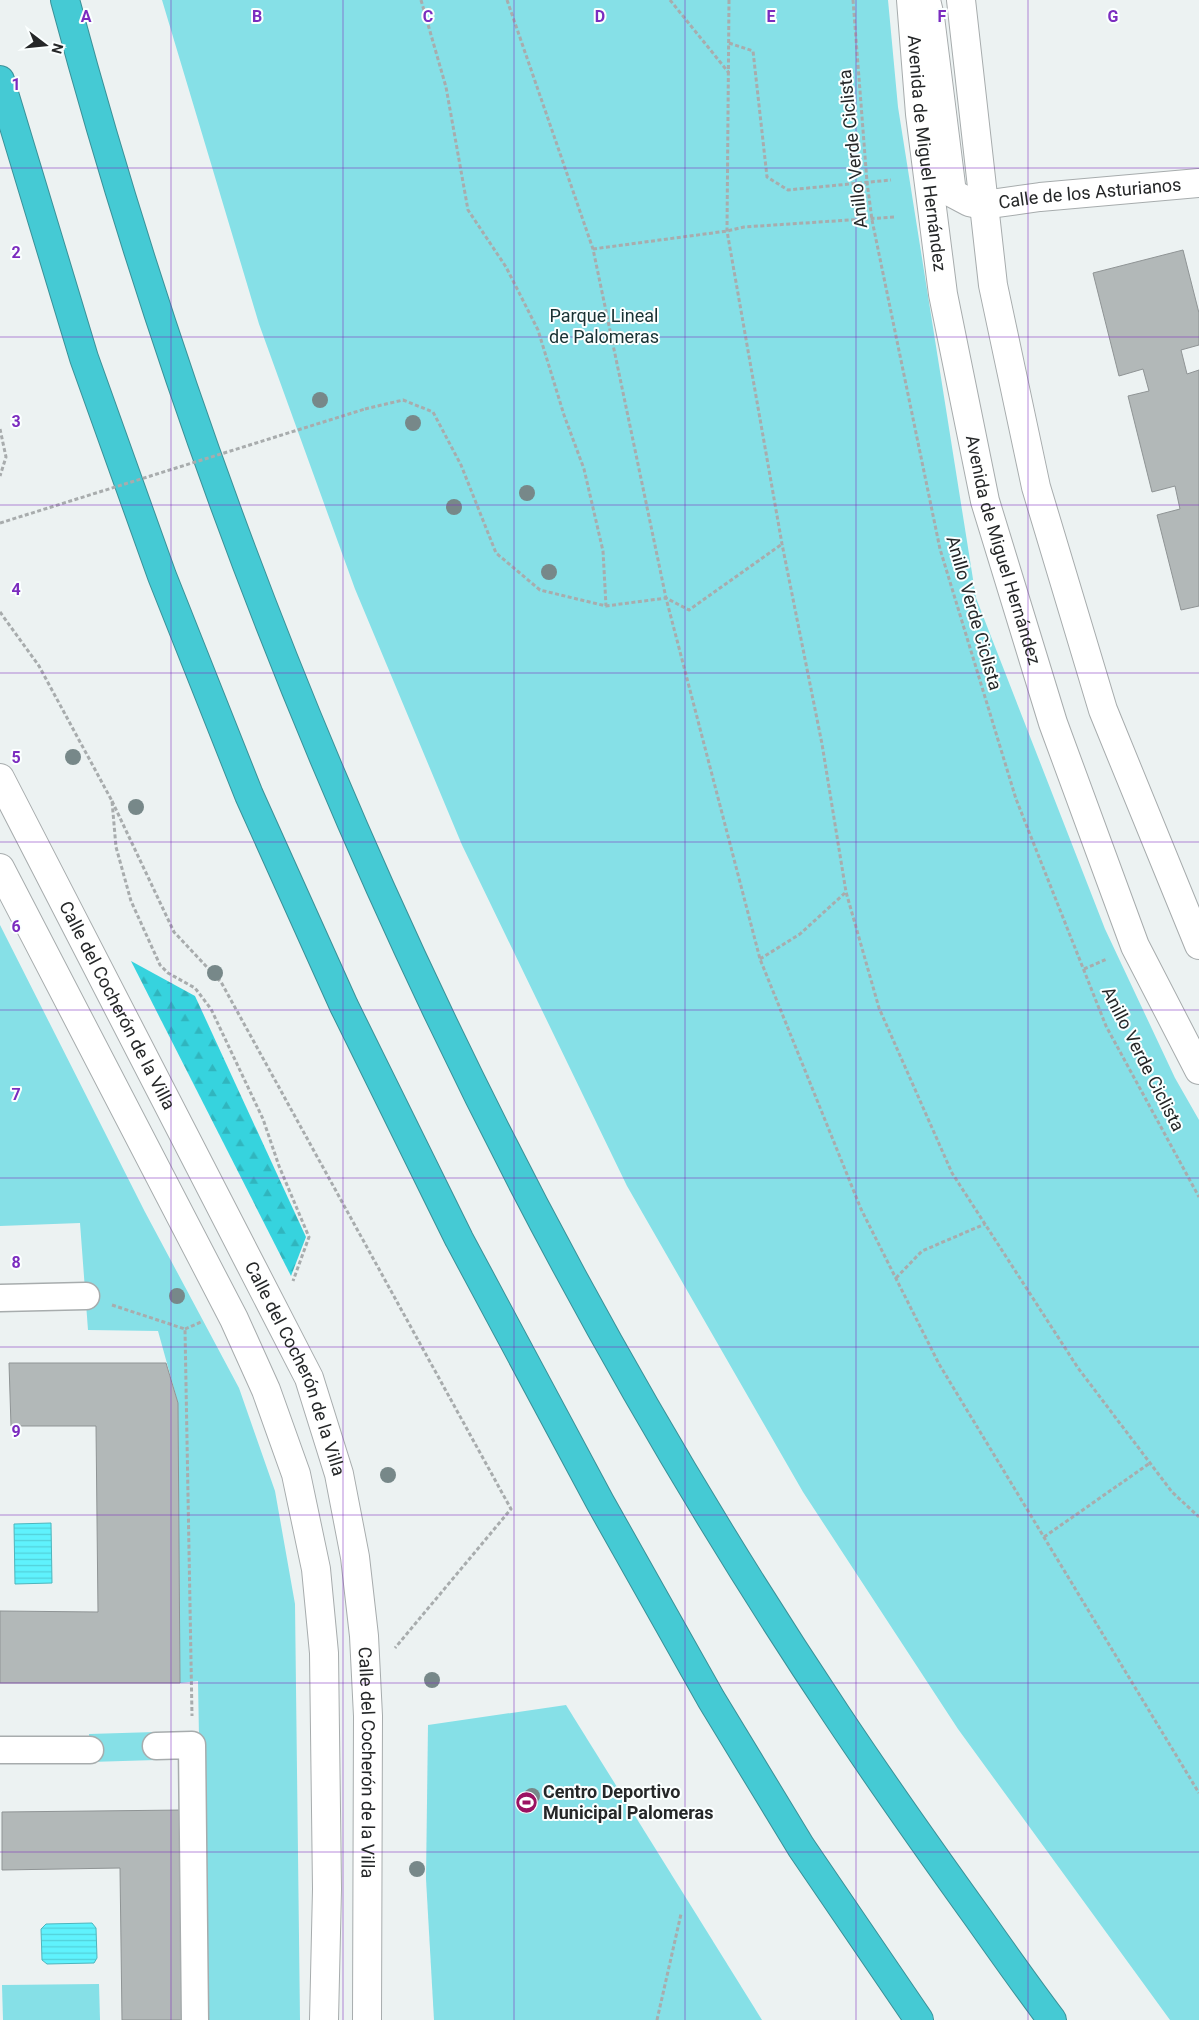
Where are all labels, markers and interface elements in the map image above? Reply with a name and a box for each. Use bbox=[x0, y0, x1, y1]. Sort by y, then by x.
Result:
text: A bbox=[81, 7, 92, 26]
text: B bbox=[252, 7, 262, 26]
text: C bbox=[423, 7, 433, 26]
text: D bbox=[595, 7, 605, 26]
text: E bbox=[767, 7, 776, 26]
text: F bbox=[938, 7, 947, 26]
text: G bbox=[1108, 7, 1119, 26]
north arrow bbox=[20, 20, 70, 70]
street label: Avenida de Miguel Hernández bbox=[904, 34, 951, 273]
text: N bbox=[48, 42, 67, 56]
street label: Anillo Verde Ciclista bbox=[834, 69, 871, 229]
text: 1 bbox=[11, 75, 21, 94]
street label: Calle de los Asturianos bbox=[997, 174, 1182, 213]
text: 2 bbox=[11, 243, 21, 262]
park label: Parque Lineal de Palomeras bbox=[549, 305, 659, 347]
text: 3 bbox=[11, 412, 21, 431]
street label: Avenida de Miguel Hernández bbox=[962, 433, 1046, 667]
street label: Anillo Verde Ciclista bbox=[942, 533, 1007, 692]
text: 4 bbox=[11, 580, 21, 599]
text: 5 bbox=[11, 748, 21, 767]
street label: Calle del Cocherón de la Villa bbox=[55, 898, 180, 1113]
text: 6 bbox=[11, 917, 21, 936]
street label: Anillo Verde Ciclista bbox=[1098, 983, 1189, 1135]
text: 7 bbox=[11, 1085, 21, 1104]
text: 8 bbox=[11, 1253, 21, 1272]
street label: Calle del Cocherón de la Villa bbox=[241, 1258, 350, 1478]
text: 9 bbox=[11, 1422, 21, 1441]
street label: Calle del Cocherón de la Villa bbox=[355, 1646, 379, 1878]
place label: Centro Deportivo Municipal Palomeras bbox=[543, 1781, 713, 1823]
sports icon: Centro Deportivo Municipal Palomeras bbox=[515, 1790, 539, 1814]

